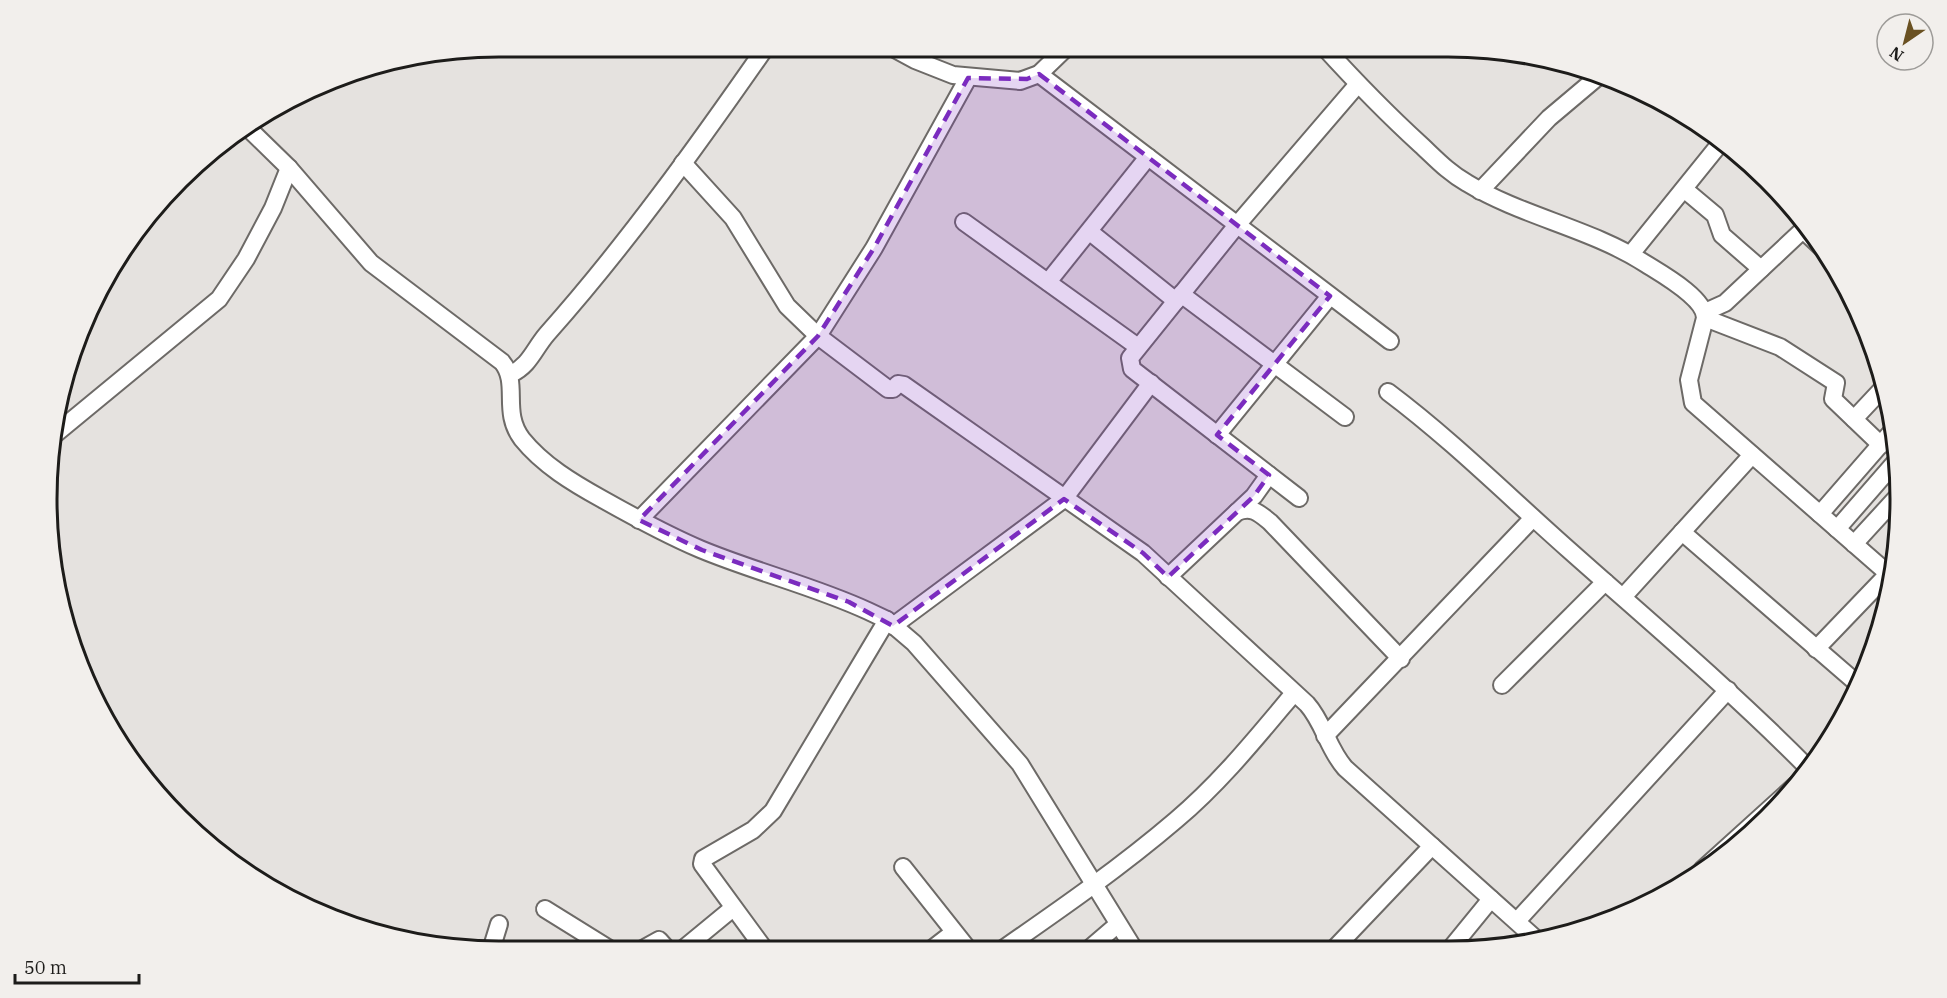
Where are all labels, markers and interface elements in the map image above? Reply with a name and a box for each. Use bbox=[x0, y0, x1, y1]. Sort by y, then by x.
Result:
north arrow bbox=[1875, 12, 1935, 72]
text: N bbox=[1885, 42, 1907, 66]
scale bar bbox=[15, 947, 140, 985]
text: 50 m bbox=[24, 956, 67, 979]

